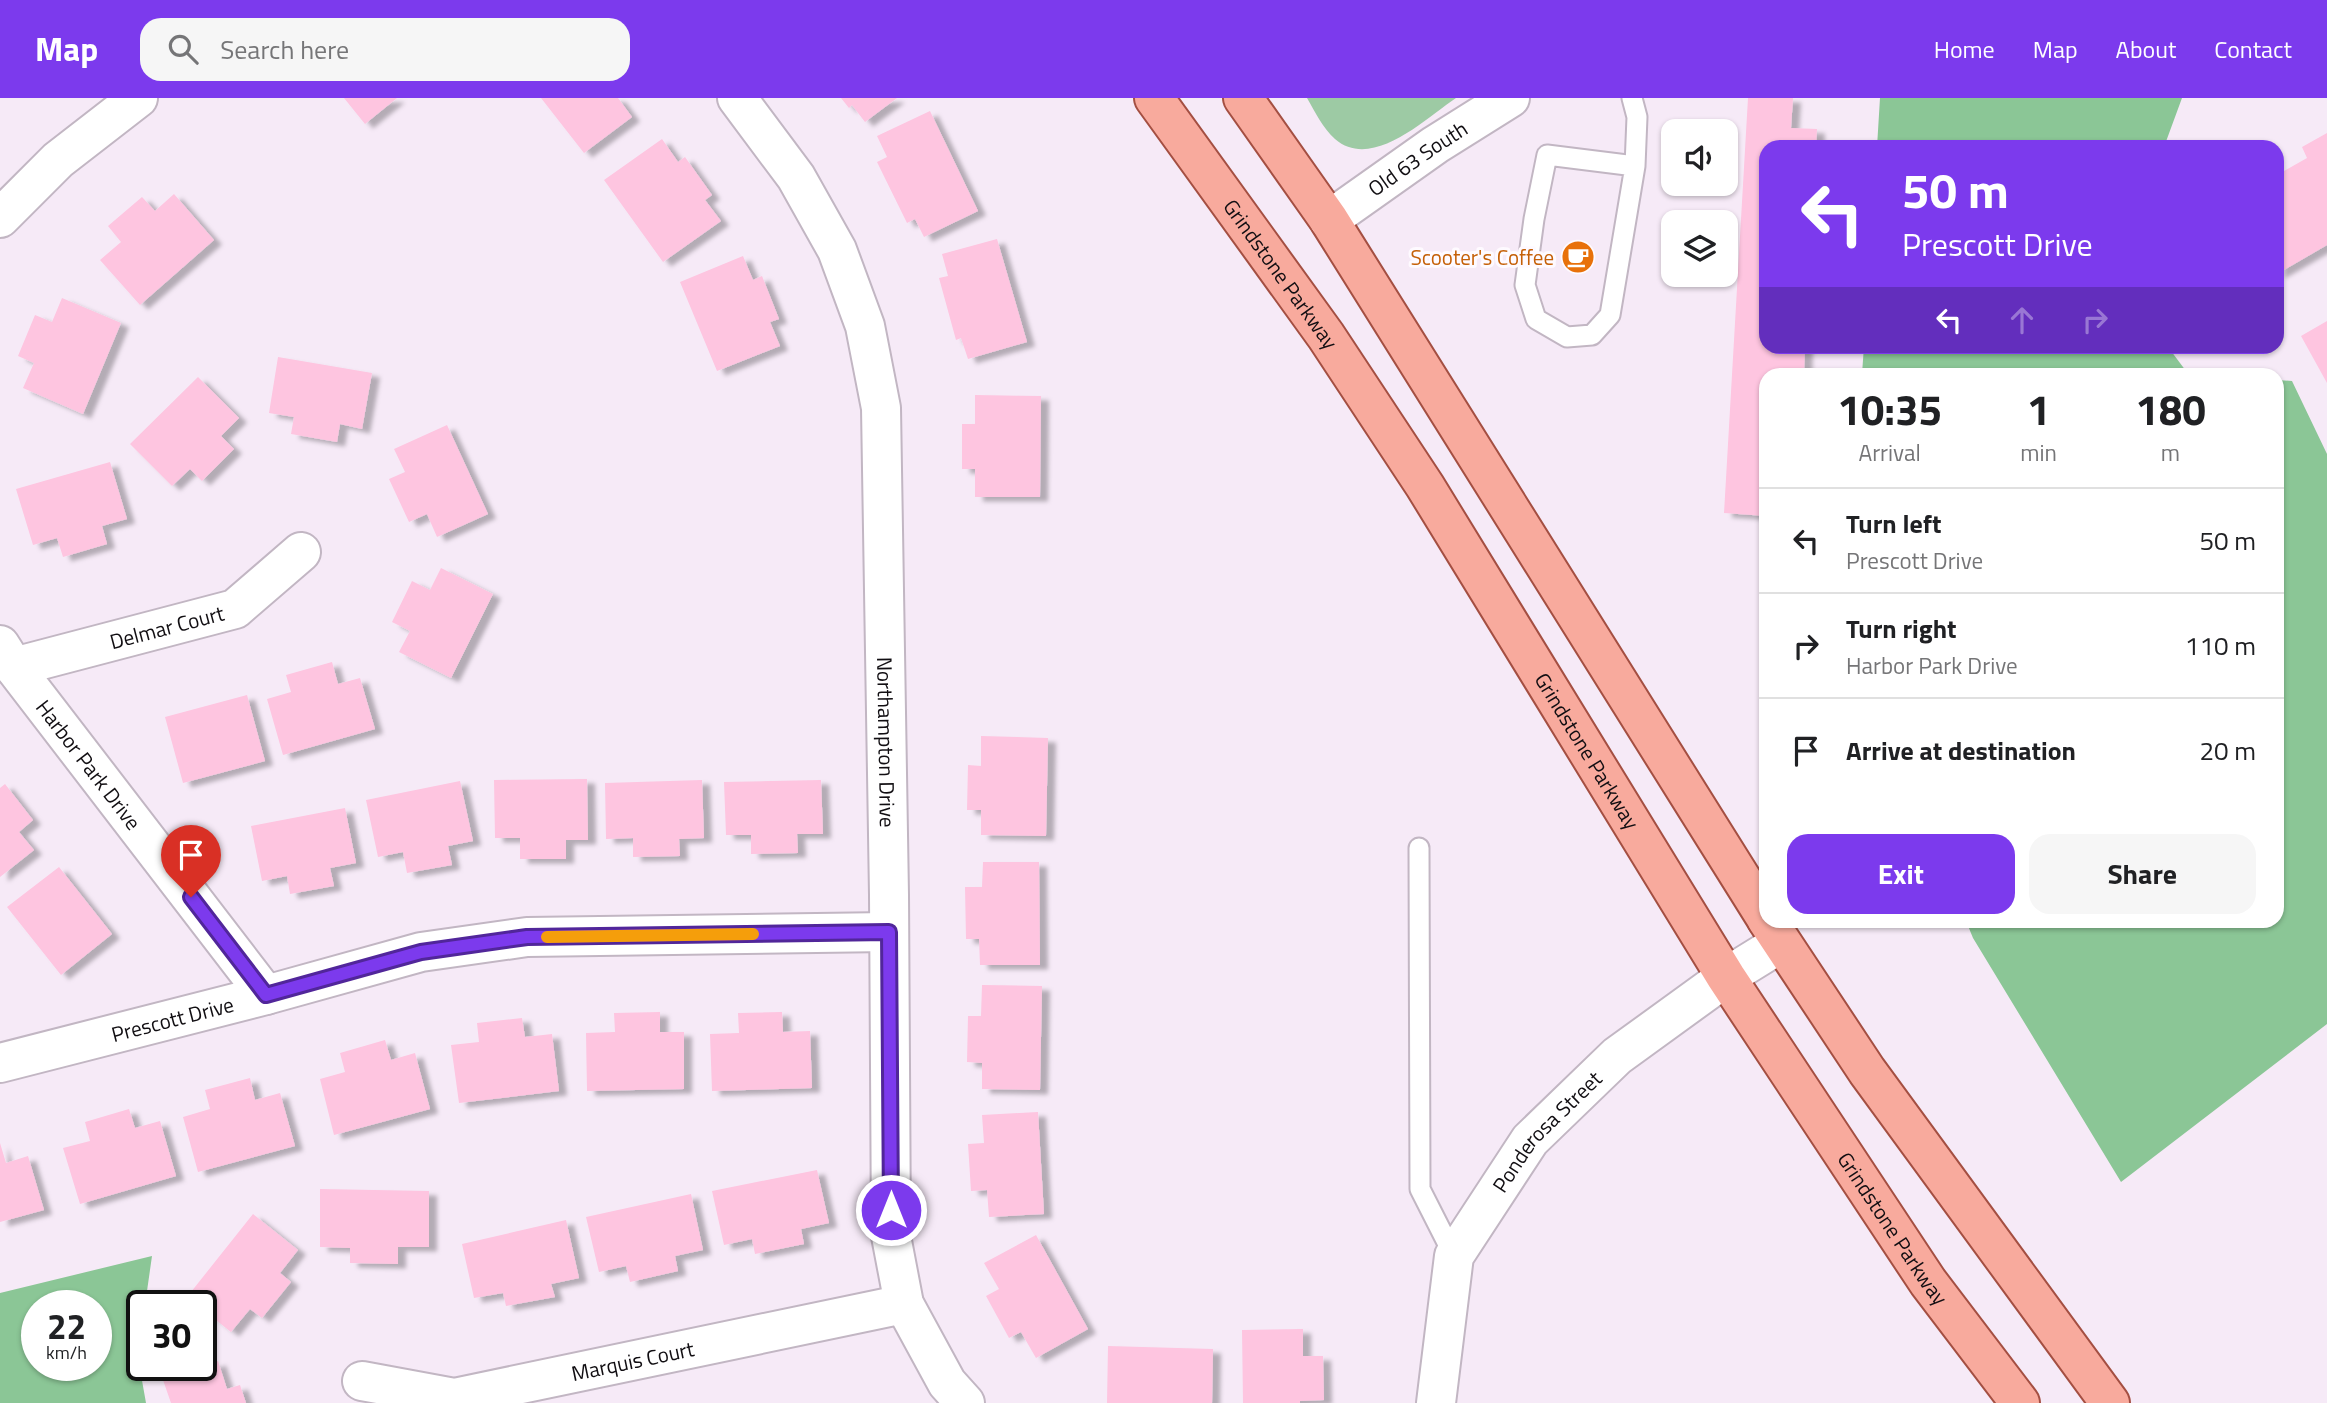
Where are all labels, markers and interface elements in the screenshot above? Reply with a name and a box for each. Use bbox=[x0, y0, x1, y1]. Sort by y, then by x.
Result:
search box bbox=[140, 18, 630, 81]
text: Map bbox=[35, 24, 98, 74]
icon: search bbox=[164, 30, 202, 68]
text: Search here bbox=[220, 30, 349, 69]
text: Home bbox=[1934, 31, 1995, 67]
text: Map bbox=[2033, 31, 2078, 67]
text: About bbox=[2116, 31, 2176, 67]
text: Contact bbox=[2214, 31, 2292, 67]
street label: Old 63 South bbox=[1361, 113, 1474, 204]
map controls bbox=[1661, 119, 1738, 287]
button: sound bbox=[1661, 119, 1738, 196]
text: 50 m bbox=[1902, 152, 2009, 227]
icon: left bbox=[1787, 168, 1878, 259]
street label: Grindstone Parkway bbox=[1216, 192, 1346, 355]
button: layers bbox=[1661, 210, 1738, 287]
text: Prescott Drive bbox=[1902, 220, 2093, 268]
cafe icon: Scooter's Coffee bbox=[1559, 238, 1597, 276]
place label: Scooter's Coffee bbox=[1410, 241, 1554, 273]
icon: left bbox=[1930, 301, 1968, 339]
icon: ahead bbox=[2003, 301, 2041, 339]
icon: right bbox=[2076, 301, 2114, 339]
text: 10:35 bbox=[1837, 377, 1942, 441]
text: 1 bbox=[2027, 377, 2050, 441]
text: 180 bbox=[2135, 377, 2206, 441]
text: Arrival bbox=[1858, 435, 1921, 470]
text: min bbox=[2020, 435, 2057, 470]
text: m bbox=[2161, 435, 2180, 470]
text: Turn left bbox=[1846, 504, 1941, 543]
text: 50 m bbox=[2199, 521, 2256, 560]
icon: left bbox=[1787, 522, 1825, 560]
text: Prescott Drive bbox=[1846, 543, 1983, 578]
street label: Delmar Court bbox=[106, 596, 228, 657]
text: Turn right bbox=[1846, 609, 1957, 648]
text: 110 m bbox=[2185, 626, 2256, 665]
icon: right bbox=[1787, 627, 1825, 665]
text: Harbor Park Drive bbox=[1846, 648, 2018, 683]
street label: Northampton Drive bbox=[869, 657, 904, 828]
street label: Grindstone Parkway bbox=[1527, 666, 1648, 835]
street label: Harbor Park Drive bbox=[28, 693, 149, 836]
text: Arrive at destination bbox=[1846, 731, 2076, 770]
text: 20 m bbox=[2199, 731, 2256, 770]
icon: arrive bbox=[1787, 732, 1825, 770]
pin bbox=[161, 825, 221, 897]
button: Exit bbox=[1787, 834, 2015, 914]
button: Share bbox=[2029, 834, 2256, 914]
icon: arrive bbox=[172, 836, 210, 874]
street label: Prescott Drive bbox=[108, 988, 237, 1050]
street label: Ponderosa Street bbox=[1484, 1063, 1609, 1199]
street label: Grindstone Parkway bbox=[1830, 1145, 1956, 1312]
position arrow bbox=[854, 1173, 928, 1247]
speed limit sign: 30 bbox=[126, 1290, 217, 1381]
text: 22 bbox=[47, 1299, 86, 1353]
street label: Marquis Court bbox=[568, 1332, 697, 1389]
text: km/h bbox=[46, 1339, 87, 1366]

